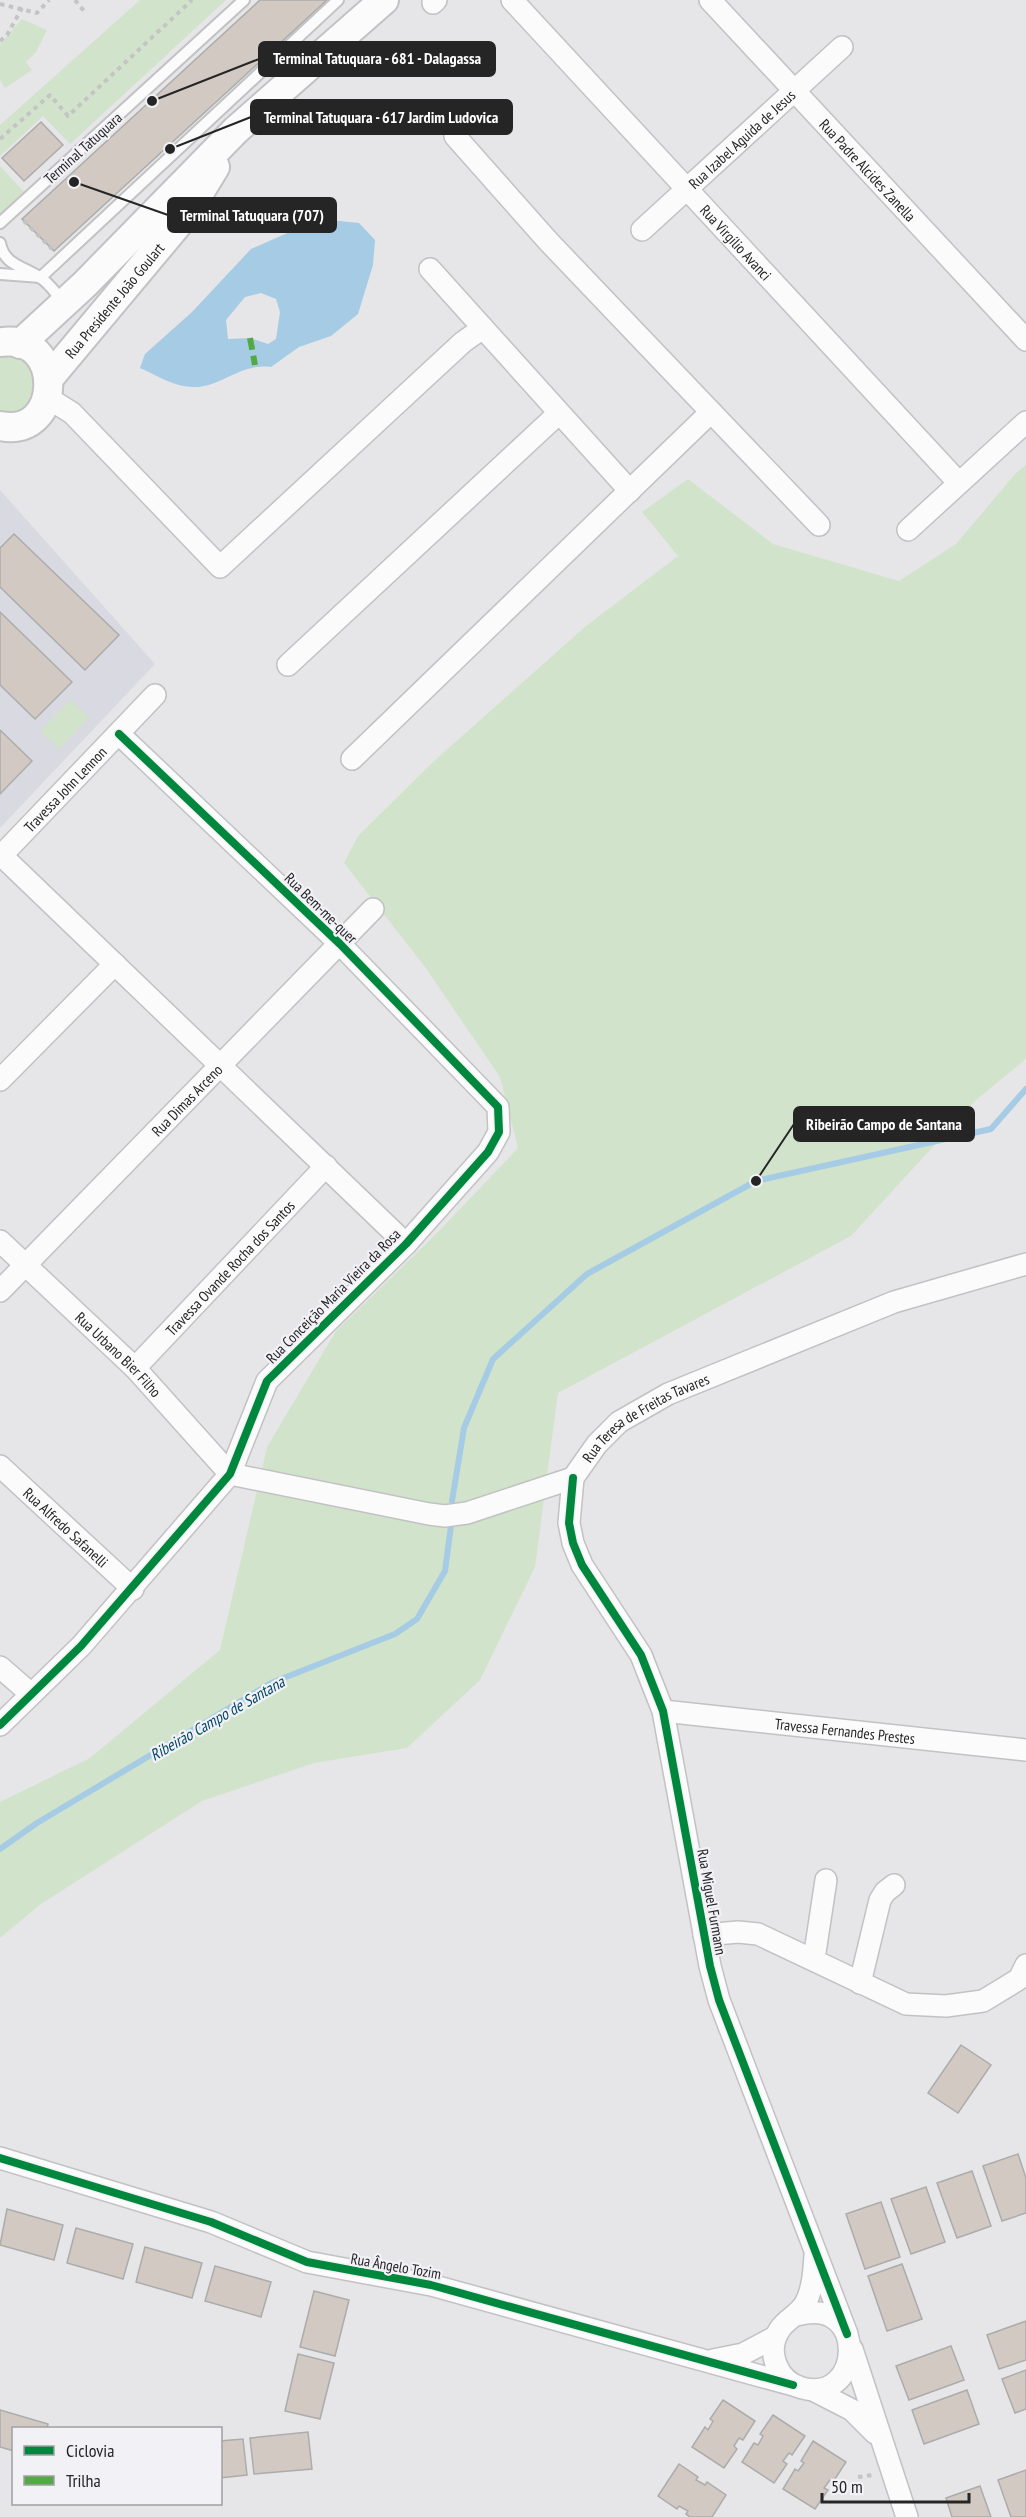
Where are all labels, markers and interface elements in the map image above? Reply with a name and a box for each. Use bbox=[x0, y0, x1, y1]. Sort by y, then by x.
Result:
callout: Terminal Tatuquara - 681 - Dalagassa bbox=[259, 42, 495, 76]
text: Terminal Tatuquara - 681 - Dalagassa bbox=[273, 48, 482, 68]
street label: Rua Izabel Aguida de Jesus bbox=[684, 85, 799, 193]
callout: Terminal Tatuquara - 617 Jardim Ludovica bbox=[251, 100, 512, 134]
text: Terminal Tatuquara - 617 Jardim Ludovica bbox=[264, 107, 499, 127]
street label: Terminal Tatuquara bbox=[40, 108, 126, 188]
street label: Rua Padre Alcides Zanella bbox=[816, 115, 920, 225]
callout: Terminal Tatuquara (707) bbox=[168, 198, 336, 232]
street label: Rua Virgílio Avanci bbox=[696, 200, 776, 284]
text: Terminal Tatuquara (707) bbox=[180, 205, 324, 225]
street label: Rua Presidente João Goulart bbox=[60, 239, 168, 362]
street label: Travessa John Lennon bbox=[20, 742, 110, 836]
street label: Rua Bem-me-quer bbox=[281, 869, 362, 948]
street label: Rua Dimas Arceno bbox=[147, 1060, 226, 1140]
callout: Ribeirão Campo de Santana bbox=[794, 1107, 974, 1141]
text: Ribeirão Campo de Santana bbox=[806, 1114, 962, 1134]
street label: Travessa Ovande Rocha dos Santos bbox=[161, 1196, 298, 1339]
street label: Rua Conceição Maria Vieira da Rosa bbox=[262, 1225, 404, 1367]
street label: Rua Urbano Bier Filho bbox=[72, 1308, 166, 1401]
street label: Rua Teresa de Freitas Tavares bbox=[578, 1369, 712, 1466]
street label: Rua Alfredo Safanelli bbox=[20, 1483, 112, 1571]
water label: Ribeirão Campo de Santana bbox=[146, 1671, 289, 1765]
street label: Travessa Fernandes Prestes bbox=[774, 1714, 916, 1748]
street label: Rua Miguel Furmann bbox=[693, 1848, 731, 1956]
street label: Rua Ângelo Tozim bbox=[349, 2249, 443, 2283]
legend bbox=[12, 2427, 222, 2505]
text: Ciclovia bbox=[66, 2439, 114, 2462]
scale bar bbox=[822, 2466, 969, 2504]
text: Trilha bbox=[66, 2469, 101, 2492]
text: 50 m bbox=[831, 2475, 863, 2498]

